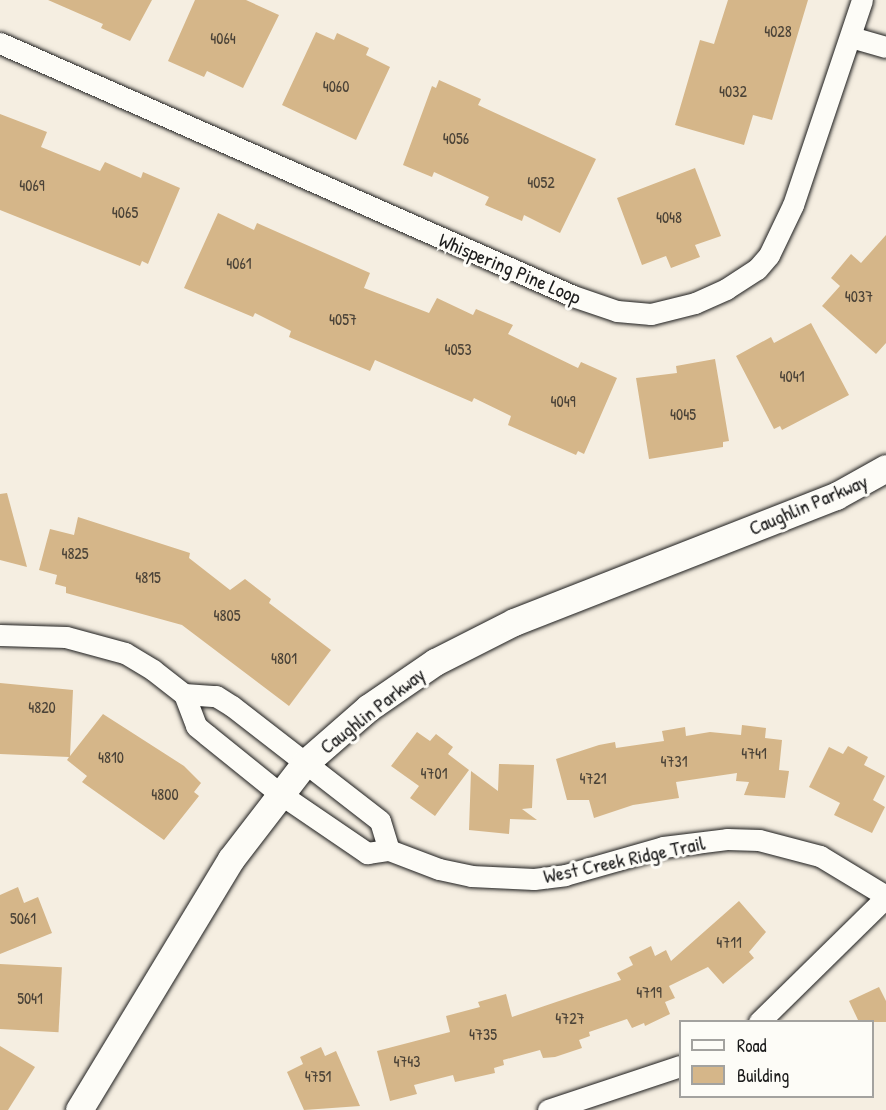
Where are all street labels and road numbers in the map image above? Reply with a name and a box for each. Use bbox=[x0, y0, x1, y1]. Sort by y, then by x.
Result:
street label: Whispering Pine Loop bbox=[435, 227, 585, 309]
street label: Caughlin Parkway bbox=[745, 468, 871, 540]
street label: Caughlin Parkway bbox=[315, 662, 429, 758]
street label: West Creek Ridge Trail bbox=[541, 830, 707, 888]

